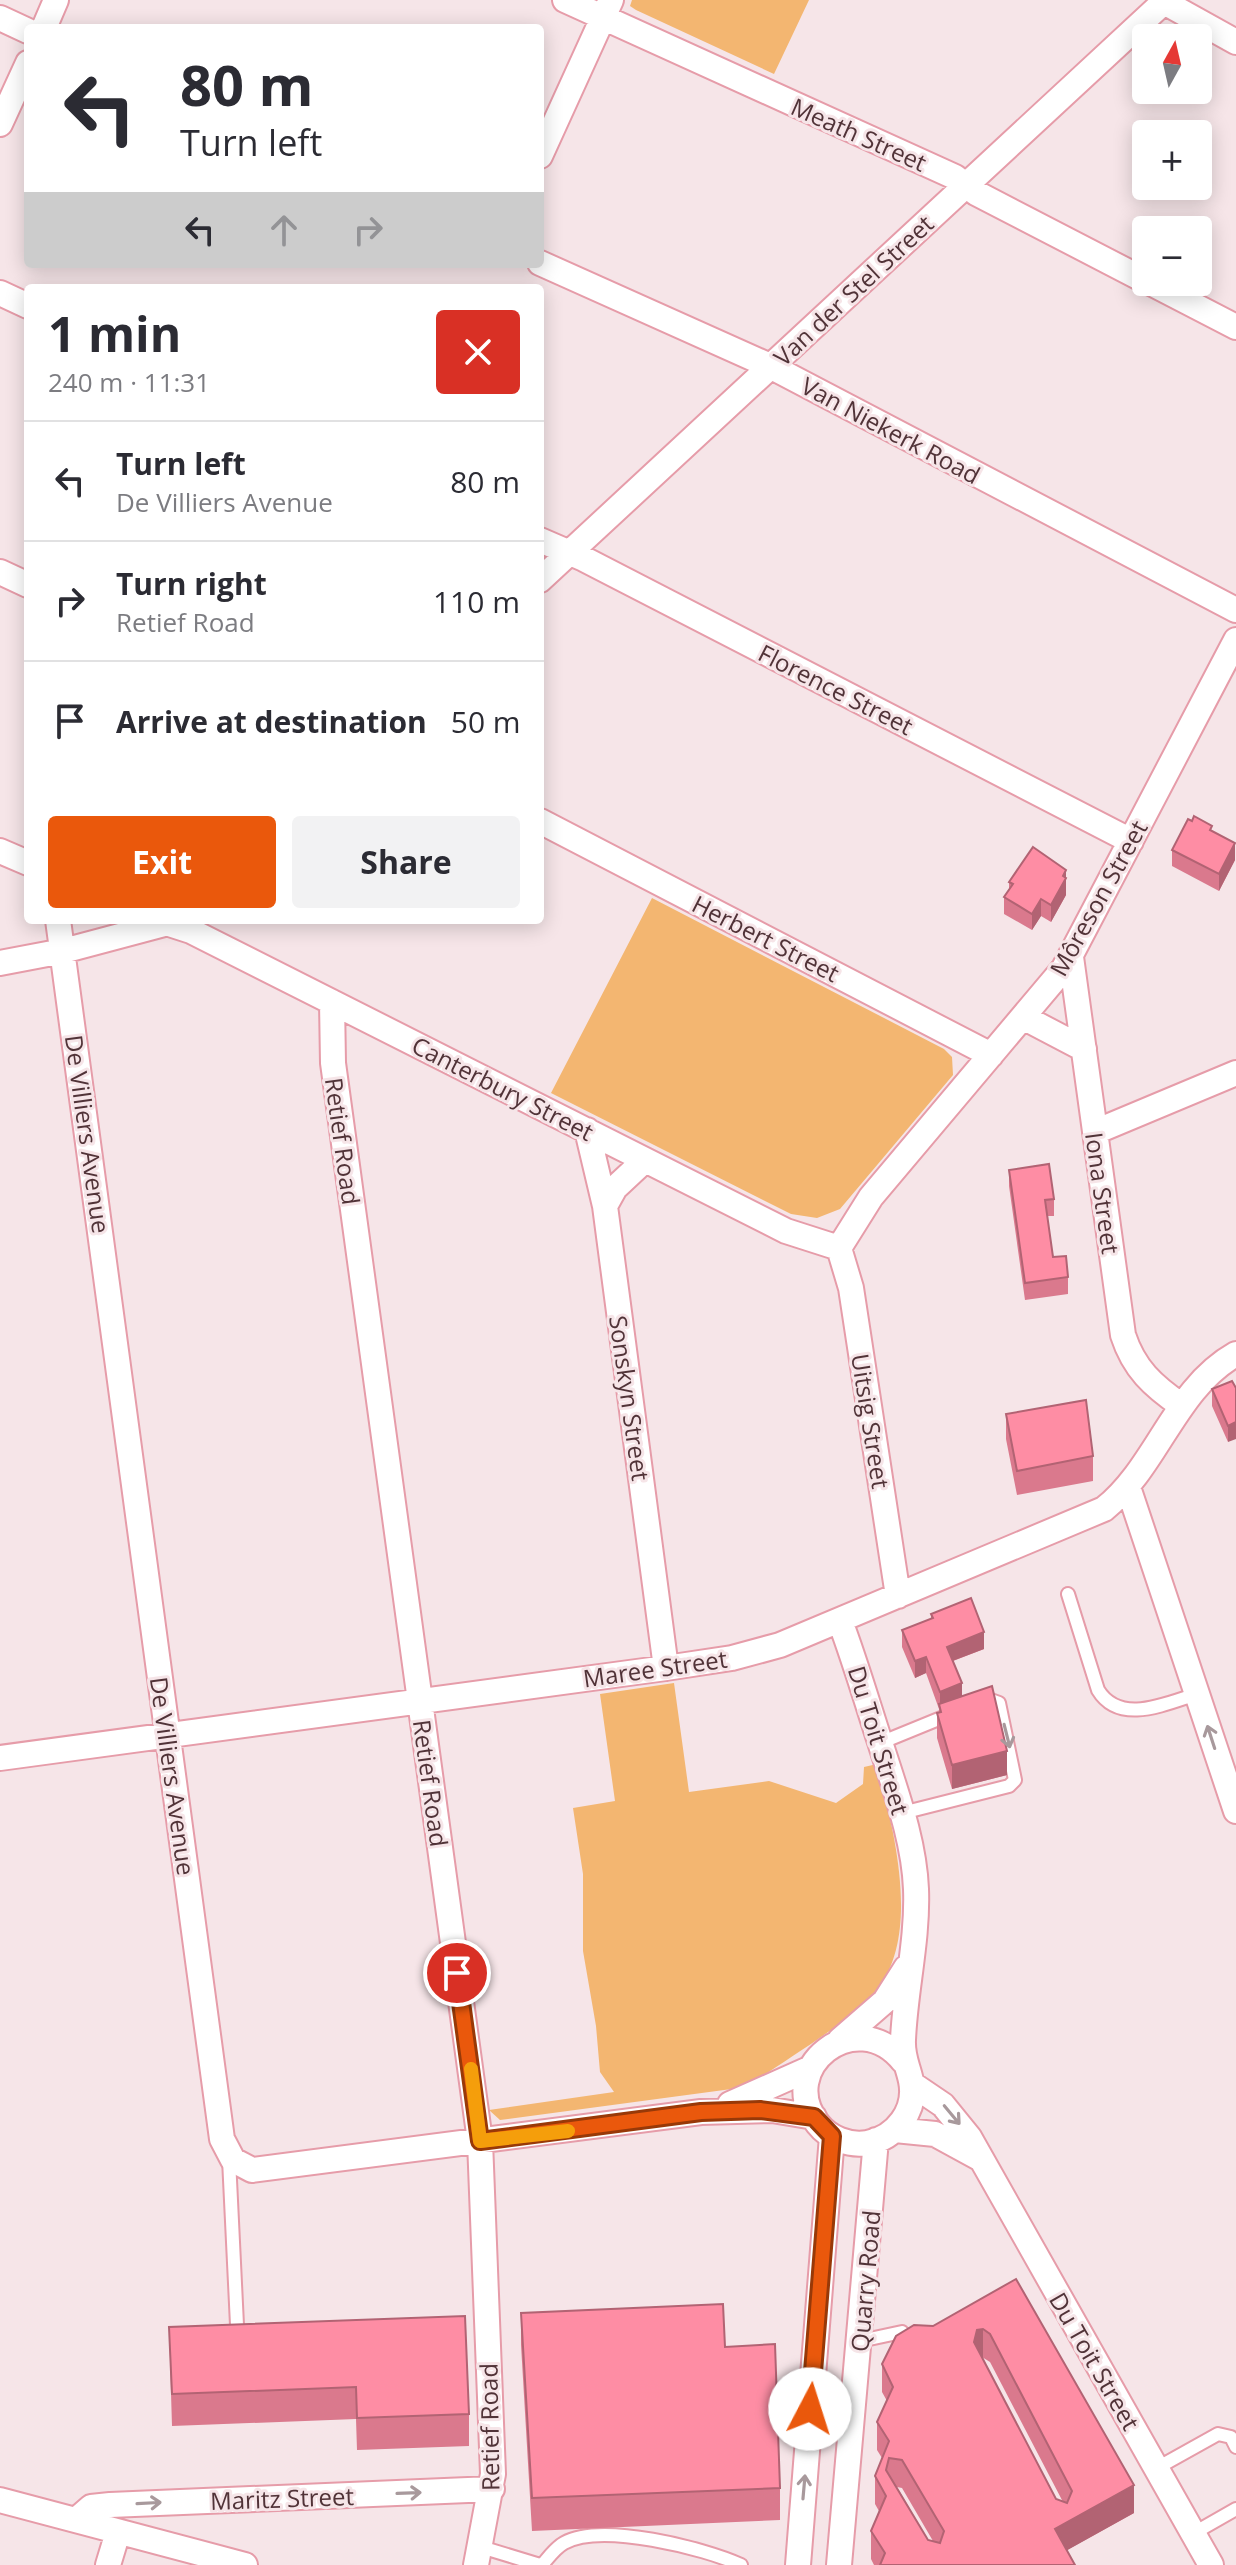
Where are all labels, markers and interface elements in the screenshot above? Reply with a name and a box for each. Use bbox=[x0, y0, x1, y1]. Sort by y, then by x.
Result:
north arrow bbox=[1132, 24, 1212, 104]
map controls bbox=[1132, 24, 1212, 296]
text: 80 m bbox=[180, 46, 314, 122]
icon: left bbox=[48, 56, 152, 160]
street label: Meath Street bbox=[786, 89, 932, 179]
text: Turn left bbox=[180, 118, 322, 167]
button: + bbox=[1132, 120, 1212, 200]
street label: Van der Stel Street bbox=[766, 207, 940, 373]
icon: left bbox=[178, 208, 222, 252]
icon: ahead bbox=[262, 208, 306, 252]
icon: right bbox=[346, 208, 390, 252]
button: − bbox=[1132, 216, 1212, 296]
text: 1 min bbox=[48, 301, 181, 366]
button: close bbox=[436, 310, 520, 394]
text: 240 m · 11:31 bbox=[48, 364, 210, 400]
street label: Van Niekerk Road bbox=[796, 369, 986, 491]
text: Turn left bbox=[116, 443, 246, 484]
icon: left bbox=[48, 459, 92, 503]
text: 80 m bbox=[450, 461, 520, 502]
text: De Villiers Avenue bbox=[116, 484, 333, 520]
text: Turn right bbox=[116, 563, 267, 604]
icon: right bbox=[48, 579, 92, 623]
text: 110 m bbox=[433, 581, 520, 622]
text: Retief Road bbox=[116, 604, 255, 640]
street label: Florence Street bbox=[753, 636, 919, 742]
icon: arrive bbox=[48, 699, 92, 743]
text: Arrive at destination bbox=[116, 701, 427, 742]
text: 50 m bbox=[451, 701, 521, 742]
street label: Môreson Street bbox=[1042, 814, 1154, 982]
button: Exit bbox=[48, 816, 276, 908]
button: Share bbox=[292, 816, 520, 908]
street label: Herbert Street bbox=[687, 887, 845, 989]
street label: Canterbury Street bbox=[407, 1028, 599, 1148]
street label: De Villiers Avenue bbox=[58, 1033, 118, 1235]
street label: Retief Road bbox=[318, 1075, 368, 1207]
street label: Iona Street bbox=[1078, 1130, 1128, 1256]
street label: Sonskyn Street bbox=[602, 1313, 658, 1483]
street label: Uitsig Street bbox=[844, 1351, 898, 1491]
street label: Maree Street bbox=[581, 1642, 729, 1694]
street label: Du Toit Street bbox=[841, 1662, 917, 1818]
street label: De Villiers Avenue bbox=[143, 1675, 203, 1877]
street label: Retief Road bbox=[406, 1717, 456, 1849]
one-way arrow bbox=[1001, 1722, 1016, 1748]
one-way arrow bbox=[1203, 1725, 1218, 1750]
pin bbox=[423, 1939, 491, 2007]
icon: arrive bbox=[435, 1951, 479, 1995]
one-way arrow bbox=[943, 2104, 961, 2125]
street label: Quarry Road bbox=[842, 2209, 888, 2353]
street label: Du Toit Street bbox=[1042, 2286, 1148, 2436]
street label: Retief Road bbox=[471, 2363, 507, 2491]
position arrow bbox=[768, 2367, 852, 2451]
one-way arrow bbox=[797, 2474, 812, 2501]
street label: Maritz Street bbox=[210, 2479, 354, 2517]
one-way arrow bbox=[395, 2485, 422, 2500]
one-way arrow bbox=[135, 2495, 162, 2510]

